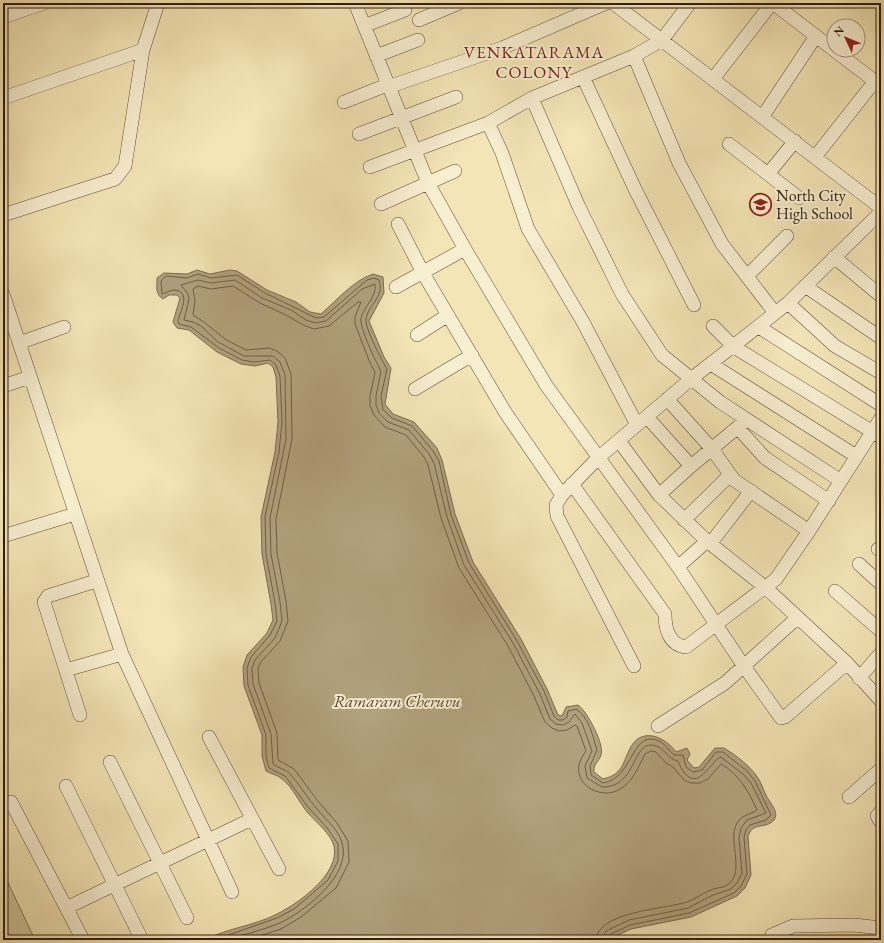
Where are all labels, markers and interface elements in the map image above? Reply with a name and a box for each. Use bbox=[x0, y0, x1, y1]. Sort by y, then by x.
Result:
north arrow bbox=[826, 18, 866, 58]
text: N bbox=[831, 23, 847, 39]
district label: VENKATARAMA COLONY bbox=[464, 41, 604, 83]
place label: North City High School bbox=[776, 185, 853, 224]
school or university icon: North City High School bbox=[748, 191, 774, 217]
water label: Ramaram Cheruvu bbox=[333, 690, 461, 712]

